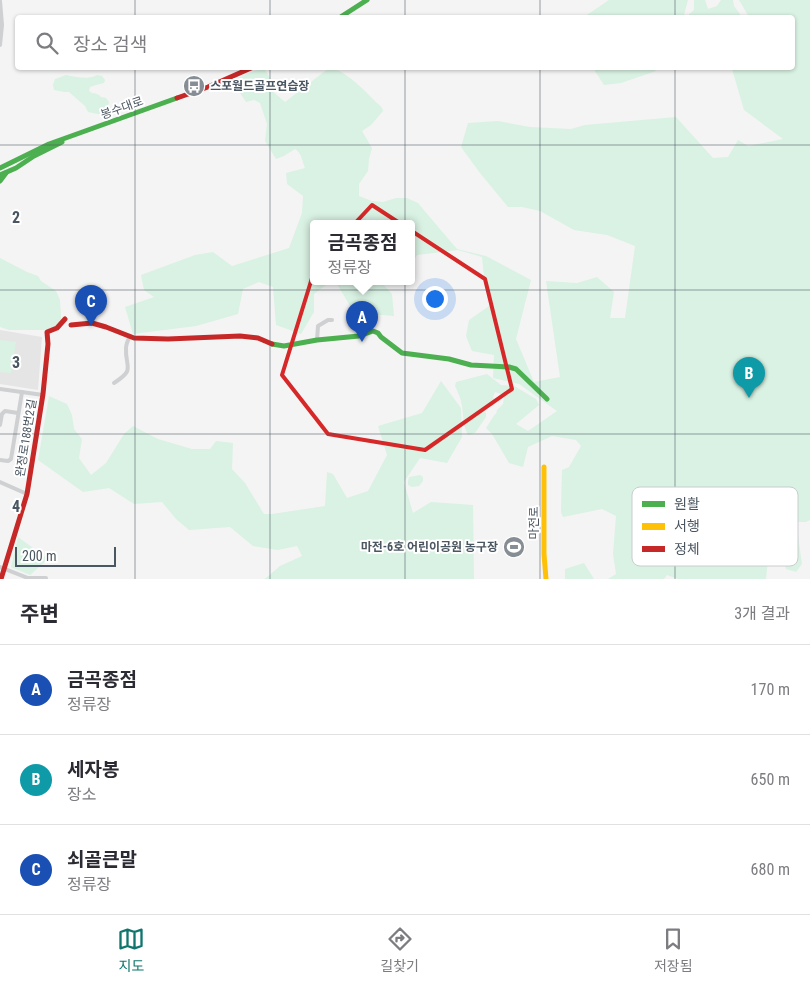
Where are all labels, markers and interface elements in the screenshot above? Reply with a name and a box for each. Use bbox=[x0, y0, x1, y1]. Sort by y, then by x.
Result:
search box bbox=[15, 15, 795, 70]
icon: search bbox=[33, 29, 61, 57]
text: 장소 검색 bbox=[73, 33, 147, 56]
bus stop icon: 스포월드골프연습장 bbox=[182, 74, 206, 98]
place label: 스포월드골프연습장 bbox=[210, 79, 309, 93]
street label: 봉수대로 bbox=[99, 94, 145, 122]
text: 2 bbox=[12, 208, 20, 227]
popup bbox=[310, 220, 415, 285]
text: 금곡종점 bbox=[328, 231, 397, 254]
text: 정류장 bbox=[328, 258, 372, 277]
pin: C bbox=[75, 285, 107, 326]
your location bbox=[422, 286, 448, 312]
pin: A bbox=[346, 301, 378, 342]
text: 3 bbox=[12, 353, 20, 372]
pin: B bbox=[733, 357, 765, 398]
street label: 완정로188번2길 bbox=[13, 398, 39, 478]
legend bbox=[632, 487, 798, 566]
text: 원활 bbox=[674, 496, 700, 512]
text: 4 bbox=[12, 497, 20, 516]
street label: 마전로 bbox=[527, 506, 541, 540]
text: 서행 bbox=[674, 518, 700, 534]
sports icon: 마전-6호 어린이공원 농구장 bbox=[502, 535, 526, 559]
place label: 마전-6호 어린이공원 농구장 bbox=[361, 540, 498, 554]
text: 정체 bbox=[674, 541, 700, 557]
scale bar bbox=[15, 544, 116, 567]
text: 200 m bbox=[22, 548, 57, 564]
text: 주변 bbox=[20, 602, 59, 626]
text: 3개 결과 bbox=[734, 604, 790, 623]
text: 금곡종점 bbox=[67, 668, 137, 691]
text: A bbox=[31, 680, 41, 699]
text: 170 m bbox=[751, 680, 790, 699]
text: 정류장 bbox=[67, 695, 111, 714]
text: 세자봉 bbox=[67, 758, 119, 781]
text: B bbox=[32, 770, 40, 789]
text: 650 m bbox=[751, 770, 790, 789]
text: 장소 bbox=[67, 785, 96, 804]
text: 쇠골큰말 bbox=[67, 848, 137, 871]
text: C bbox=[31, 860, 41, 879]
text: 680 m bbox=[751, 860, 790, 879]
text: 정류장 bbox=[67, 875, 111, 894]
tab: 지도 bbox=[117, 925, 145, 975]
tab: 길찾기 bbox=[380, 925, 419, 975]
tab: 저장됨 bbox=[654, 925, 693, 975]

